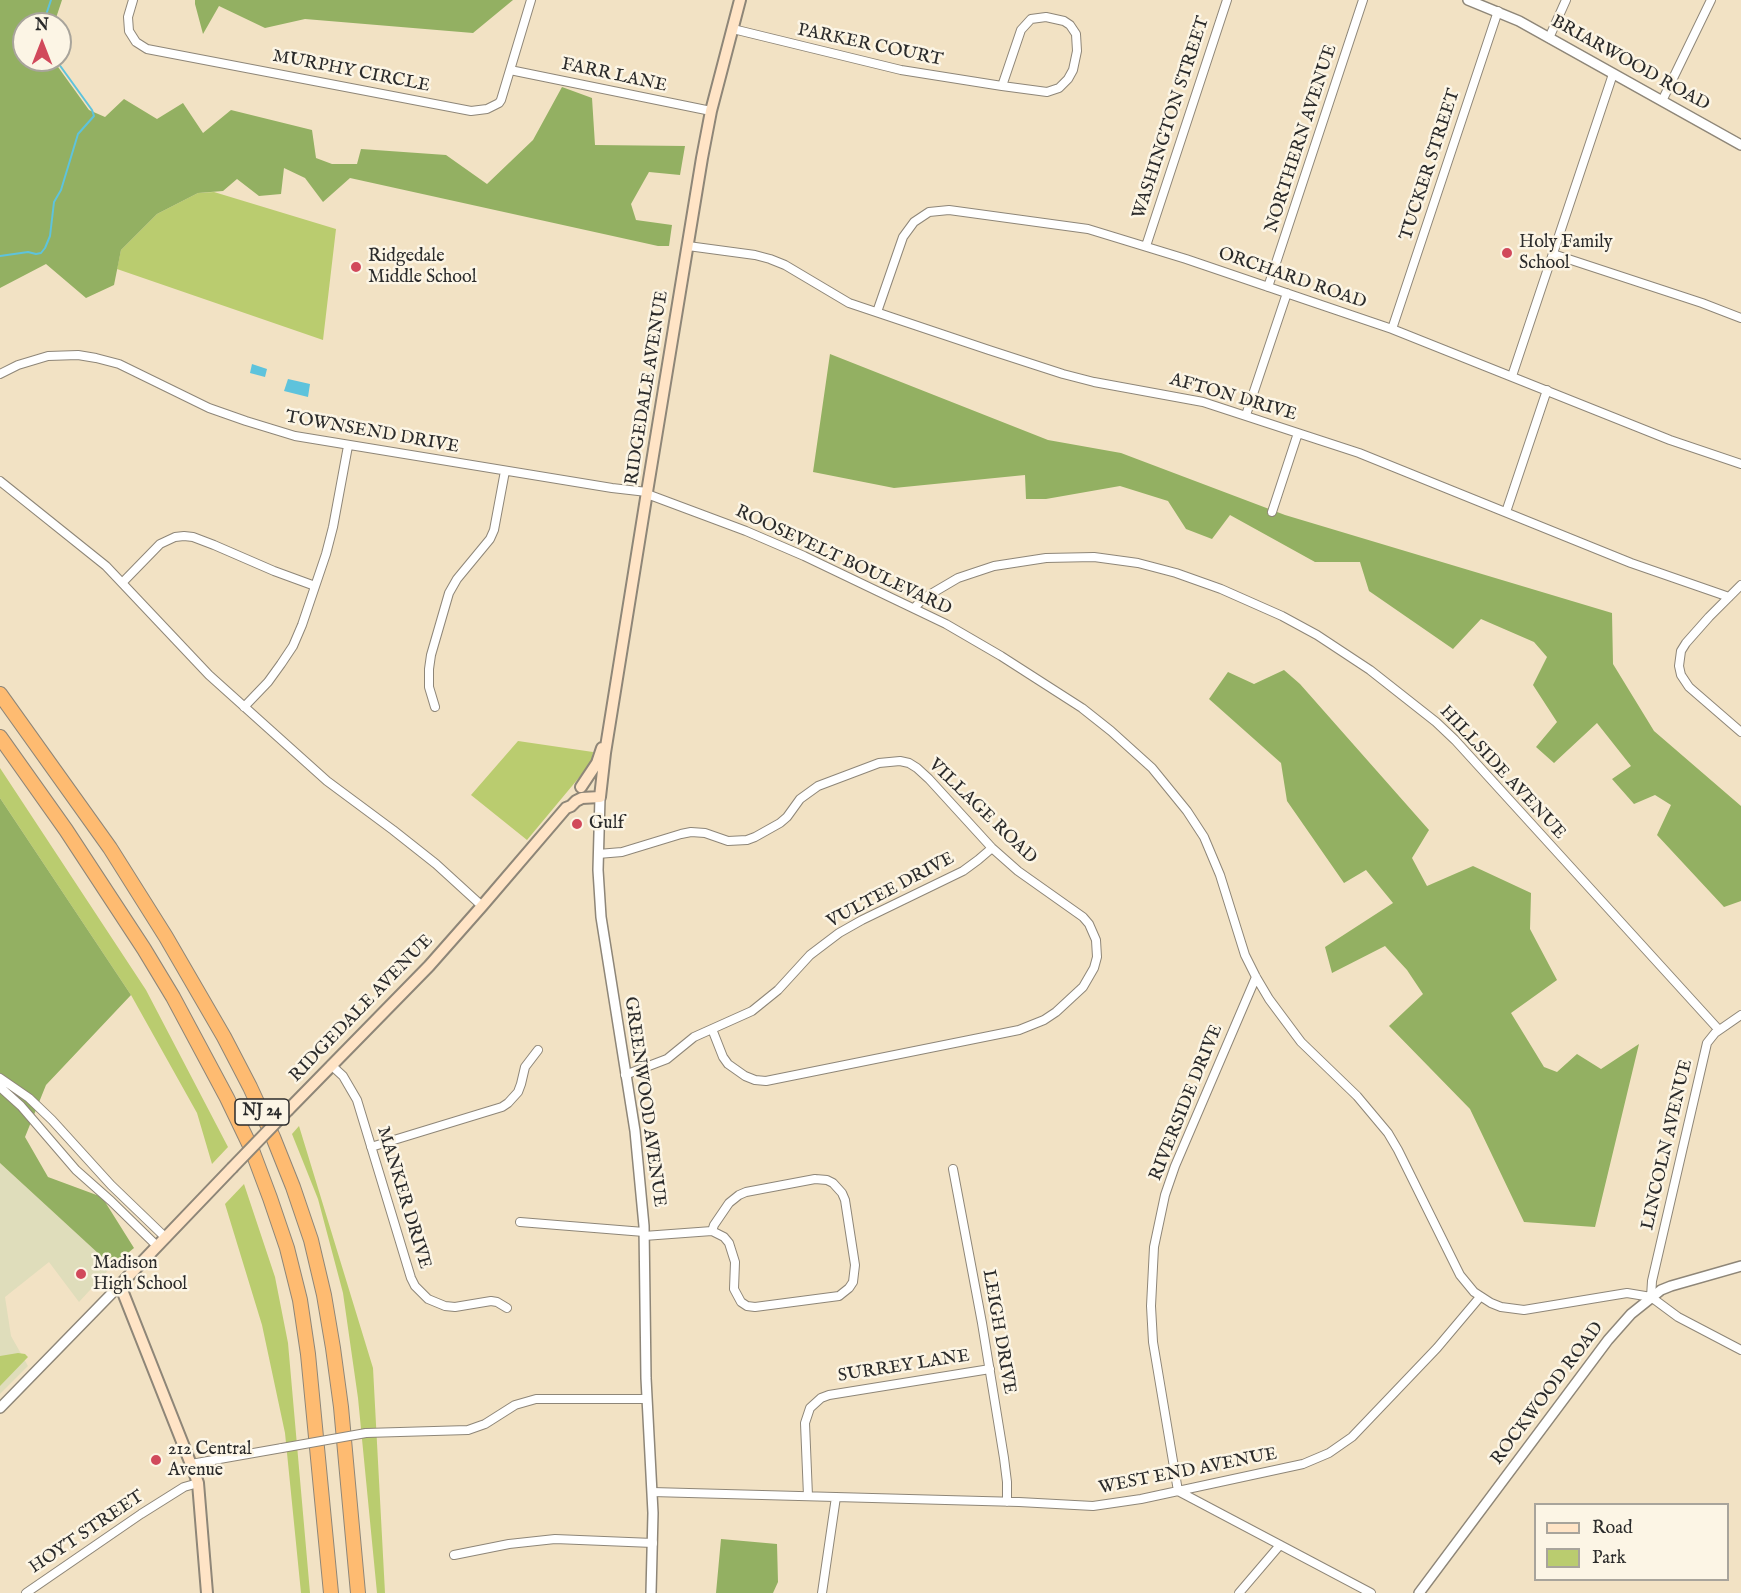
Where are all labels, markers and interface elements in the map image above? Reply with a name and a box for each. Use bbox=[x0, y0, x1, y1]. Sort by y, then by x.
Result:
street label: BRIARWOOD ROAD bbox=[1547, 11, 1713, 117]
north arrow bbox=[12, 12, 72, 72]
street label: WASHINGTON STREET bbox=[1129, 14, 1215, 222]
text: N bbox=[35, 16, 49, 36]
street label: PARKER COURT bbox=[795, 20, 945, 72]
street label: NORTHERN AVENUE bbox=[1261, 42, 1343, 236]
street label: MURPHY CIRCLE bbox=[271, 46, 431, 98]
street label: FARR LANE bbox=[559, 54, 669, 98]
street label: TUCKER STREET bbox=[1396, 86, 1466, 244]
place label: Holy Family School bbox=[1519, 232, 1613, 274]
street label: ORCHARD ROAD bbox=[1215, 244, 1369, 314]
place label: Ridgedale Middle School bbox=[368, 246, 477, 288]
marker: Holy Family School bbox=[1500, 246, 1514, 260]
marker: Ridgedale Middle School bbox=[349, 260, 363, 274]
street label: RIDGEDALE AVENUE bbox=[622, 289, 674, 487]
street label: AFTON DRIVE bbox=[1167, 370, 1299, 426]
street label: TOWNSEND DRIVE bbox=[284, 407, 460, 459]
street label: ROOSEVELT BOULEVARD bbox=[731, 501, 955, 621]
street label: HILLSIDE AVENUE bbox=[1434, 702, 1570, 844]
street label: VILLAGE ROAD bbox=[923, 755, 1041, 869]
place label: Gulf bbox=[589, 813, 624, 835]
marker: Gulf bbox=[570, 817, 584, 831]
street label: VULTEE DRIVE bbox=[824, 848, 958, 934]
street label: RIDGEDALE AVENUE bbox=[286, 931, 438, 1087]
street label: GREENWOOD AVENUE bbox=[619, 995, 669, 1209]
street label: RIVERSIDE DRIVE bbox=[1146, 1022, 1228, 1184]
street label: LINCOLN AVENUE bbox=[1638, 1058, 1698, 1232]
road number: NJ 24 bbox=[235, 1099, 289, 1125]
street label: MANKER DRIVE bbox=[371, 1124, 435, 1272]
place label: Madison High School bbox=[93, 1253, 187, 1296]
marker: Madison High School bbox=[74, 1267, 88, 1281]
street label: LEIGH DRIVE bbox=[976, 1268, 1020, 1396]
street label: ROCKWOOD ROAD bbox=[1487, 1318, 1609, 1470]
street label: SURREY LANE bbox=[837, 1346, 971, 1388]
place label: 212 Central Avenue bbox=[168, 1439, 252, 1482]
street label: WEST END AVENUE bbox=[1097, 1444, 1279, 1500]
marker: 212 Central Avenue bbox=[149, 1453, 163, 1467]
street label: HOYT STREET bbox=[26, 1487, 148, 1579]
legend bbox=[1534, 1503, 1729, 1581]
text: Road bbox=[1592, 1517, 1633, 1540]
text: Park bbox=[1592, 1547, 1626, 1570]

